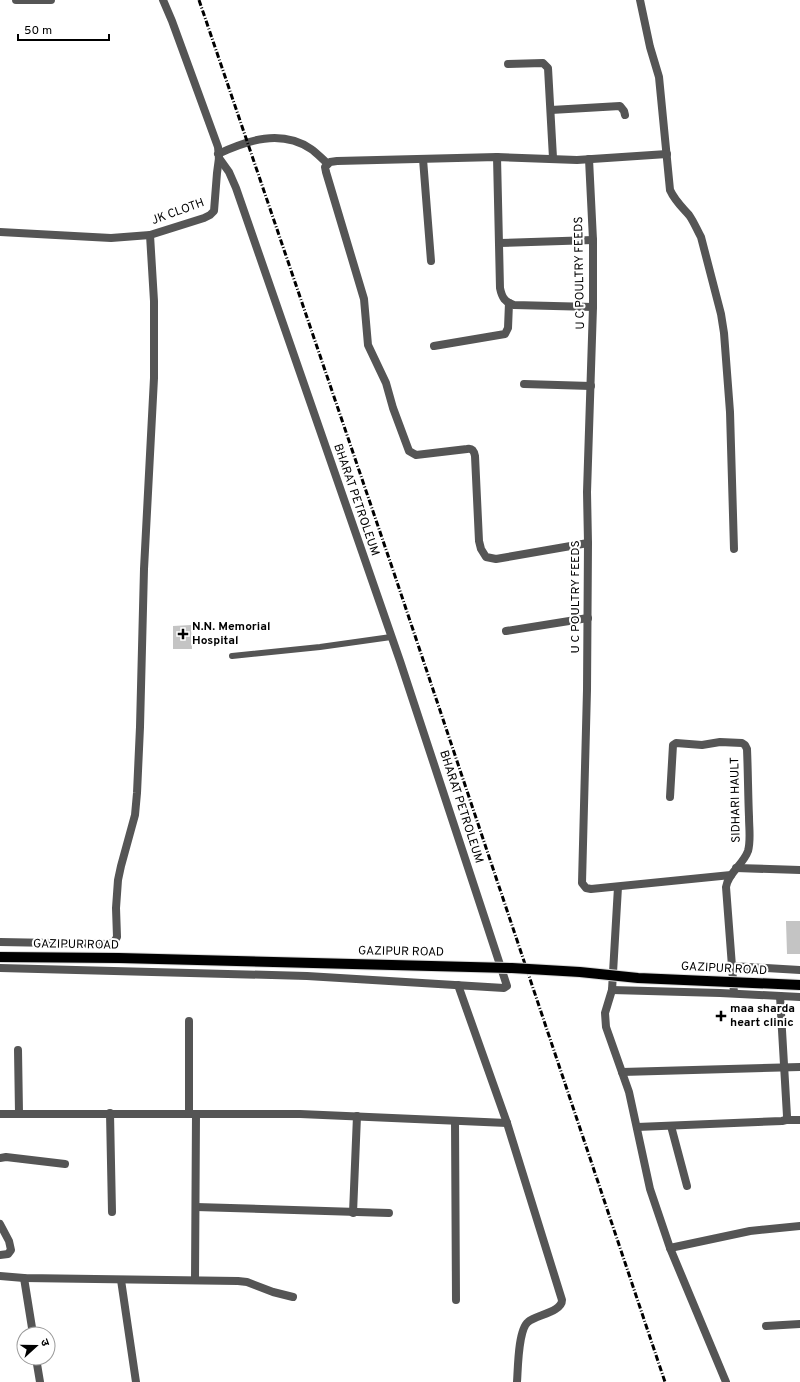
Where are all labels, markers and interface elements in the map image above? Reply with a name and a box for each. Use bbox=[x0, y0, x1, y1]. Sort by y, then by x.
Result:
scale bar bbox=[18, 16, 109, 42]
text: 50 m bbox=[24, 23, 52, 39]
street label: JK CLOTH bbox=[149, 195, 207, 229]
street label: U C POULTRY FEEDS bbox=[571, 216, 589, 330]
street label: BHARAT PETROLEUM bbox=[329, 442, 383, 558]
street label: U C POULTRY FEEDS bbox=[568, 540, 584, 654]
place label: N.N. Memorial Hospital bbox=[192, 619, 270, 649]
marker: N.N. Memorial Hospital bbox=[177, 628, 189, 640]
street label: BHARAT PETROLEUM bbox=[435, 748, 487, 866]
street label: SIDHARI HAULT bbox=[727, 757, 745, 843]
street label: GAZIPUR ROAD bbox=[33, 936, 119, 954]
street label: GAZIPUR ROAD bbox=[358, 943, 444, 961]
street label: GAZIPUR ROAD bbox=[681, 959, 767, 979]
place label: maa sharda heart clinic bbox=[730, 1001, 795, 1031]
marker: maa sharda heart clinic bbox=[715, 1010, 727, 1022]
north arrow bbox=[16, 1326, 56, 1366]
text: उ bbox=[37, 1337, 52, 1349]

